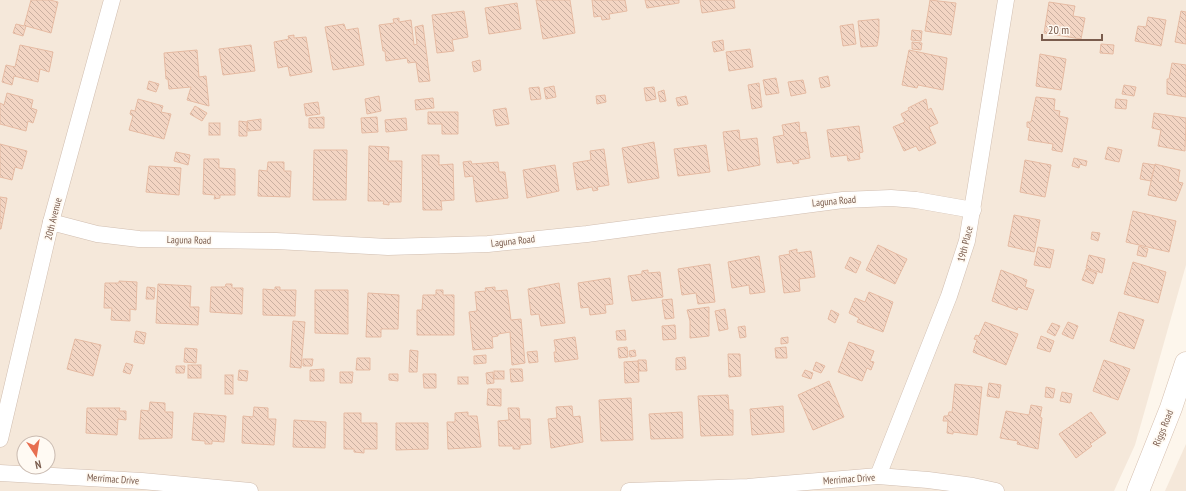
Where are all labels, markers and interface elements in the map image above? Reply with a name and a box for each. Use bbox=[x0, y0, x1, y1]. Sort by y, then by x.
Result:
scale bar bbox=[1042, 16, 1102, 42]
text: 20 m bbox=[1048, 22, 1069, 37]
street label: Laguna Road bbox=[811, 193, 857, 209]
street label: 20th Avenue bbox=[41, 196, 65, 242]
street label: 19th Place bbox=[954, 225, 976, 263]
street label: Laguna Road bbox=[490, 232, 536, 250]
street label: Laguna Road bbox=[167, 233, 211, 247]
street label: Riggs Road bbox=[1150, 408, 1176, 448]
north arrow bbox=[16, 435, 56, 475]
text: N bbox=[34, 457, 42, 472]
street label: Merrimac Drive bbox=[86, 471, 140, 487]
street label: Merrimac Drive bbox=[822, 471, 876, 487]

